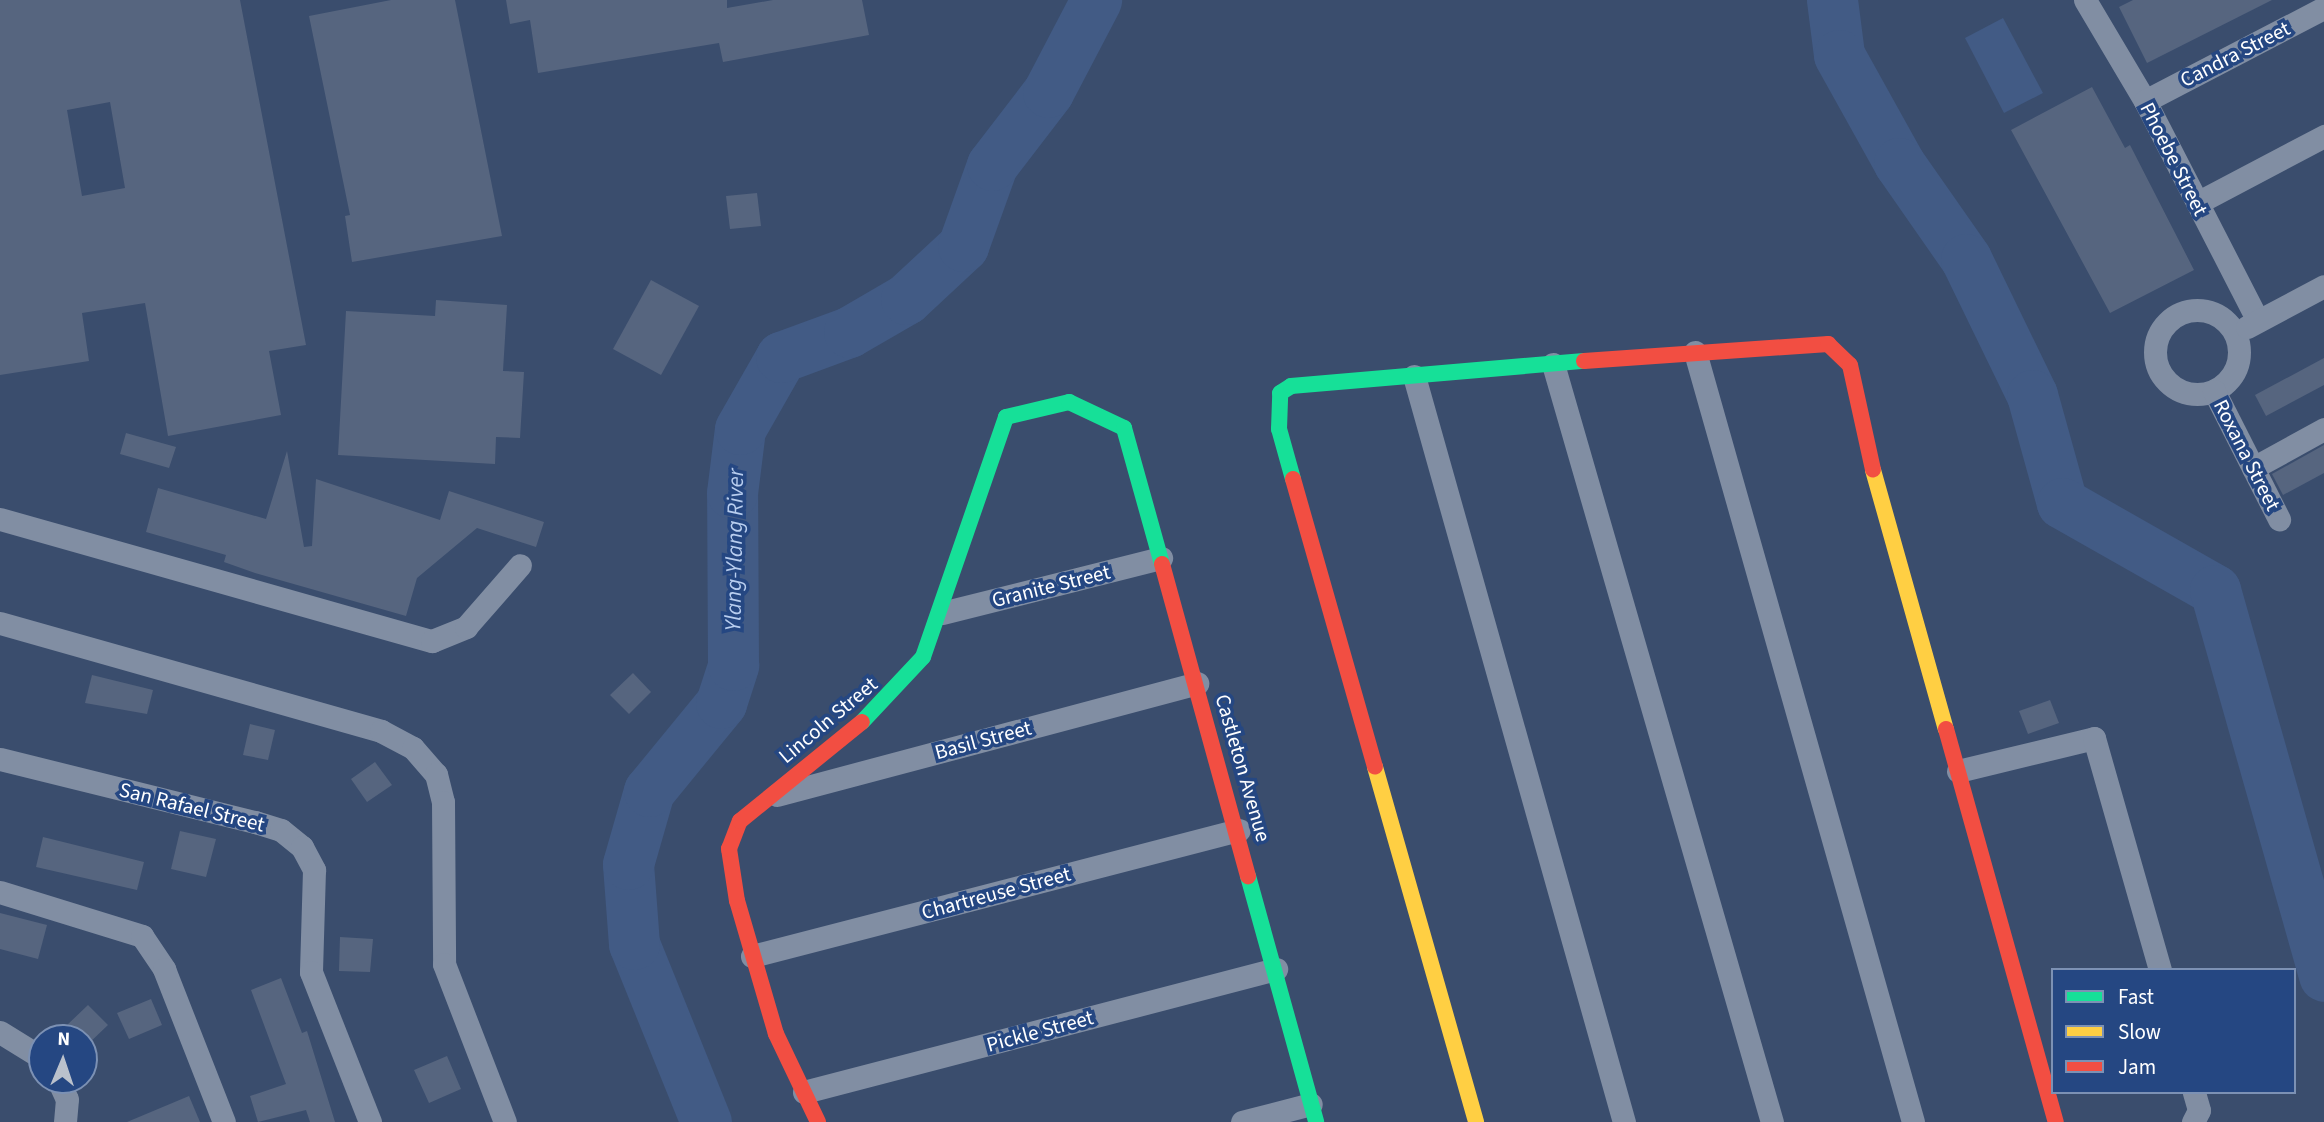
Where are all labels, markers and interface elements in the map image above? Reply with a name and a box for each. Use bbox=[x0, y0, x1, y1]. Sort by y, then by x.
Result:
street label: Candra Street bbox=[2176, 16, 2294, 92]
street label: Phoebe Street bbox=[2135, 98, 2213, 220]
street label: Roxana Street bbox=[2208, 395, 2286, 515]
water label: Ylang-Ylang River bbox=[720, 468, 750, 632]
street label: Granite Street bbox=[989, 559, 1113, 613]
street label: Lincoln Street bbox=[774, 671, 882, 769]
street label: Castleton Avenue bbox=[1210, 691, 1276, 845]
street label: Basil Street bbox=[932, 715, 1034, 765]
street label: San Rafael Street bbox=[117, 777, 267, 837]
street label: Chartreuse Street bbox=[919, 861, 1073, 925]
legend bbox=[2051, 968, 2296, 1094]
text: Fast bbox=[2118, 982, 2154, 1012]
street label: Pickle Street bbox=[984, 1005, 1096, 1057]
text: Slow bbox=[2118, 1017, 2161, 1047]
north arrow bbox=[28, 1024, 98, 1094]
text: N bbox=[57, 1026, 70, 1053]
text: Jam bbox=[2118, 1052, 2156, 1082]

